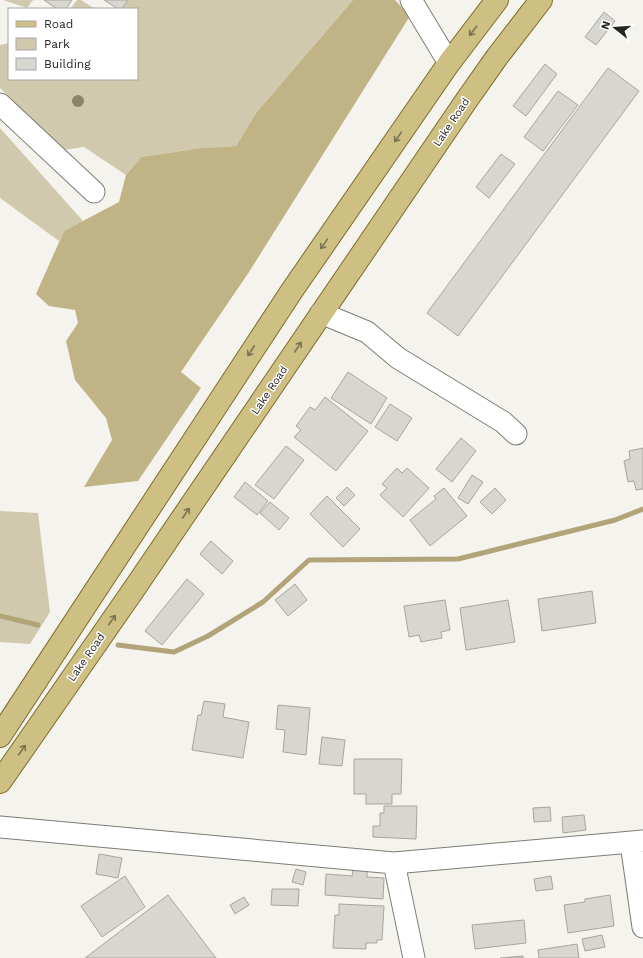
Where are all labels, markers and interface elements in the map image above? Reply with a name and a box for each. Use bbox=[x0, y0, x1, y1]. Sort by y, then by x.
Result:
legend bbox=[8, 8, 138, 80]
north arrow bbox=[595, 8, 635, 48]
text: Road bbox=[44, 17, 73, 31]
text: N bbox=[599, 19, 613, 31]
one-way arrow bbox=[469, 25, 477, 36]
text: Park bbox=[44, 37, 70, 51]
text: Building bbox=[44, 57, 91, 71]
street label: Lake Road bbox=[430, 96, 472, 149]
one-way arrow bbox=[394, 131, 402, 142]
one-way arrow bbox=[320, 238, 328, 249]
one-way arrow bbox=[294, 342, 302, 353]
one-way arrow bbox=[247, 346, 256, 357]
street label: Lake Road bbox=[248, 364, 290, 417]
one-way arrow bbox=[182, 507, 190, 518]
one-way arrow bbox=[108, 615, 116, 626]
street label: Lake Road bbox=[65, 631, 108, 684]
one-way arrow bbox=[18, 744, 26, 755]

